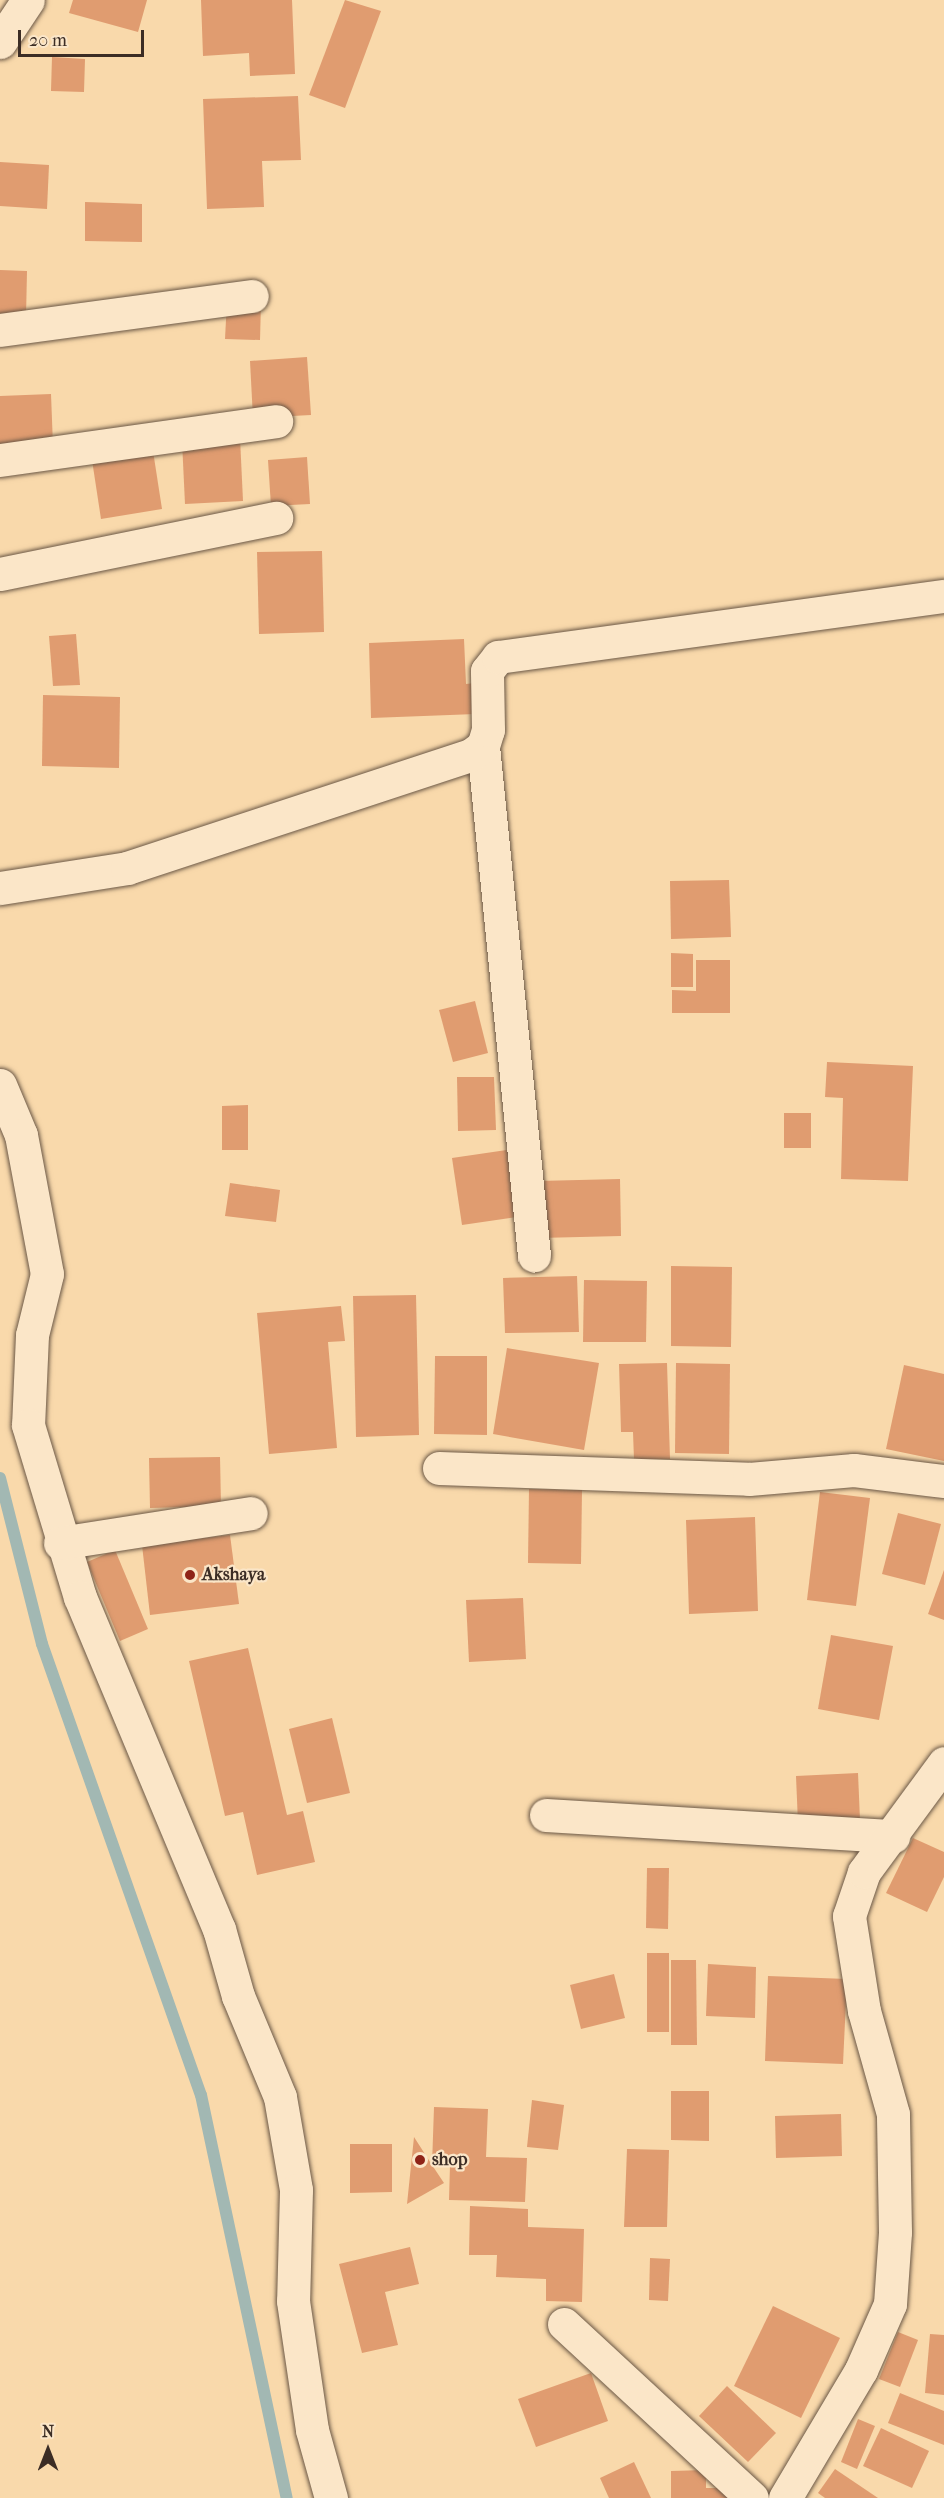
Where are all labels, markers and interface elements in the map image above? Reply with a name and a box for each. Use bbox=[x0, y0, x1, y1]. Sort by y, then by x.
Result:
scale bar bbox=[21, 18, 147, 56]
text: 20 m bbox=[29, 30, 67, 51]
place label: Akshaya bbox=[202, 1564, 265, 1586]
marker: Akshaya bbox=[183, 1568, 197, 1582]
place label: shop bbox=[432, 2149, 467, 2171]
marker: shop bbox=[413, 2153, 427, 2167]
north arrow bbox=[18, 2420, 78, 2480]
text: N bbox=[42, 2422, 54, 2441]

